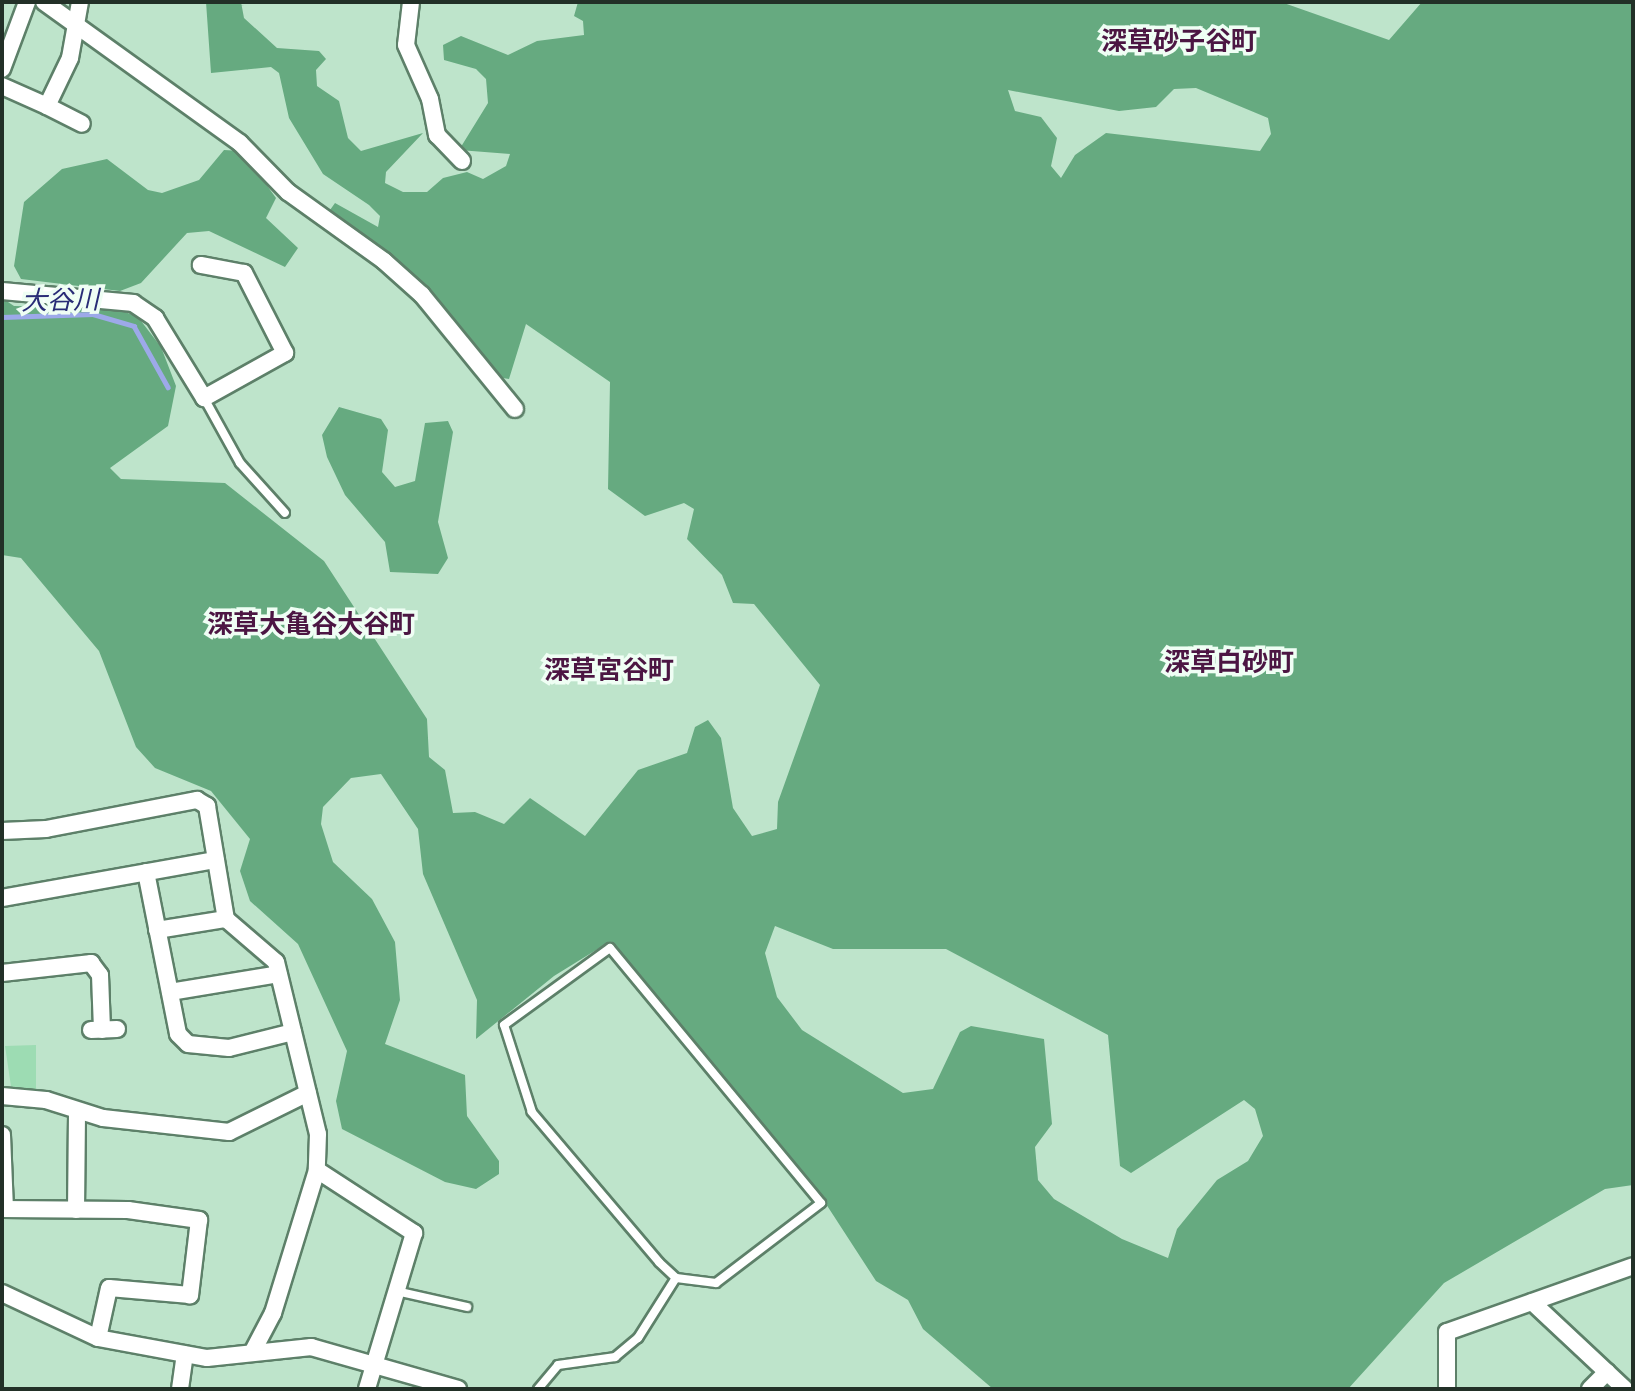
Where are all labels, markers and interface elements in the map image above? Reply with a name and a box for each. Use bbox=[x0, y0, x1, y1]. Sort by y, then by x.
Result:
district label: 深草砂子谷町 bbox=[1101, 26, 1257, 58]
water label: 大谷川 bbox=[21, 285, 99, 317]
district label: 深草大亀谷大谷町 bbox=[207, 609, 415, 641]
district label: 深草白砂町 bbox=[1164, 647, 1294, 679]
district label: 深草宮谷町 bbox=[544, 655, 674, 687]

